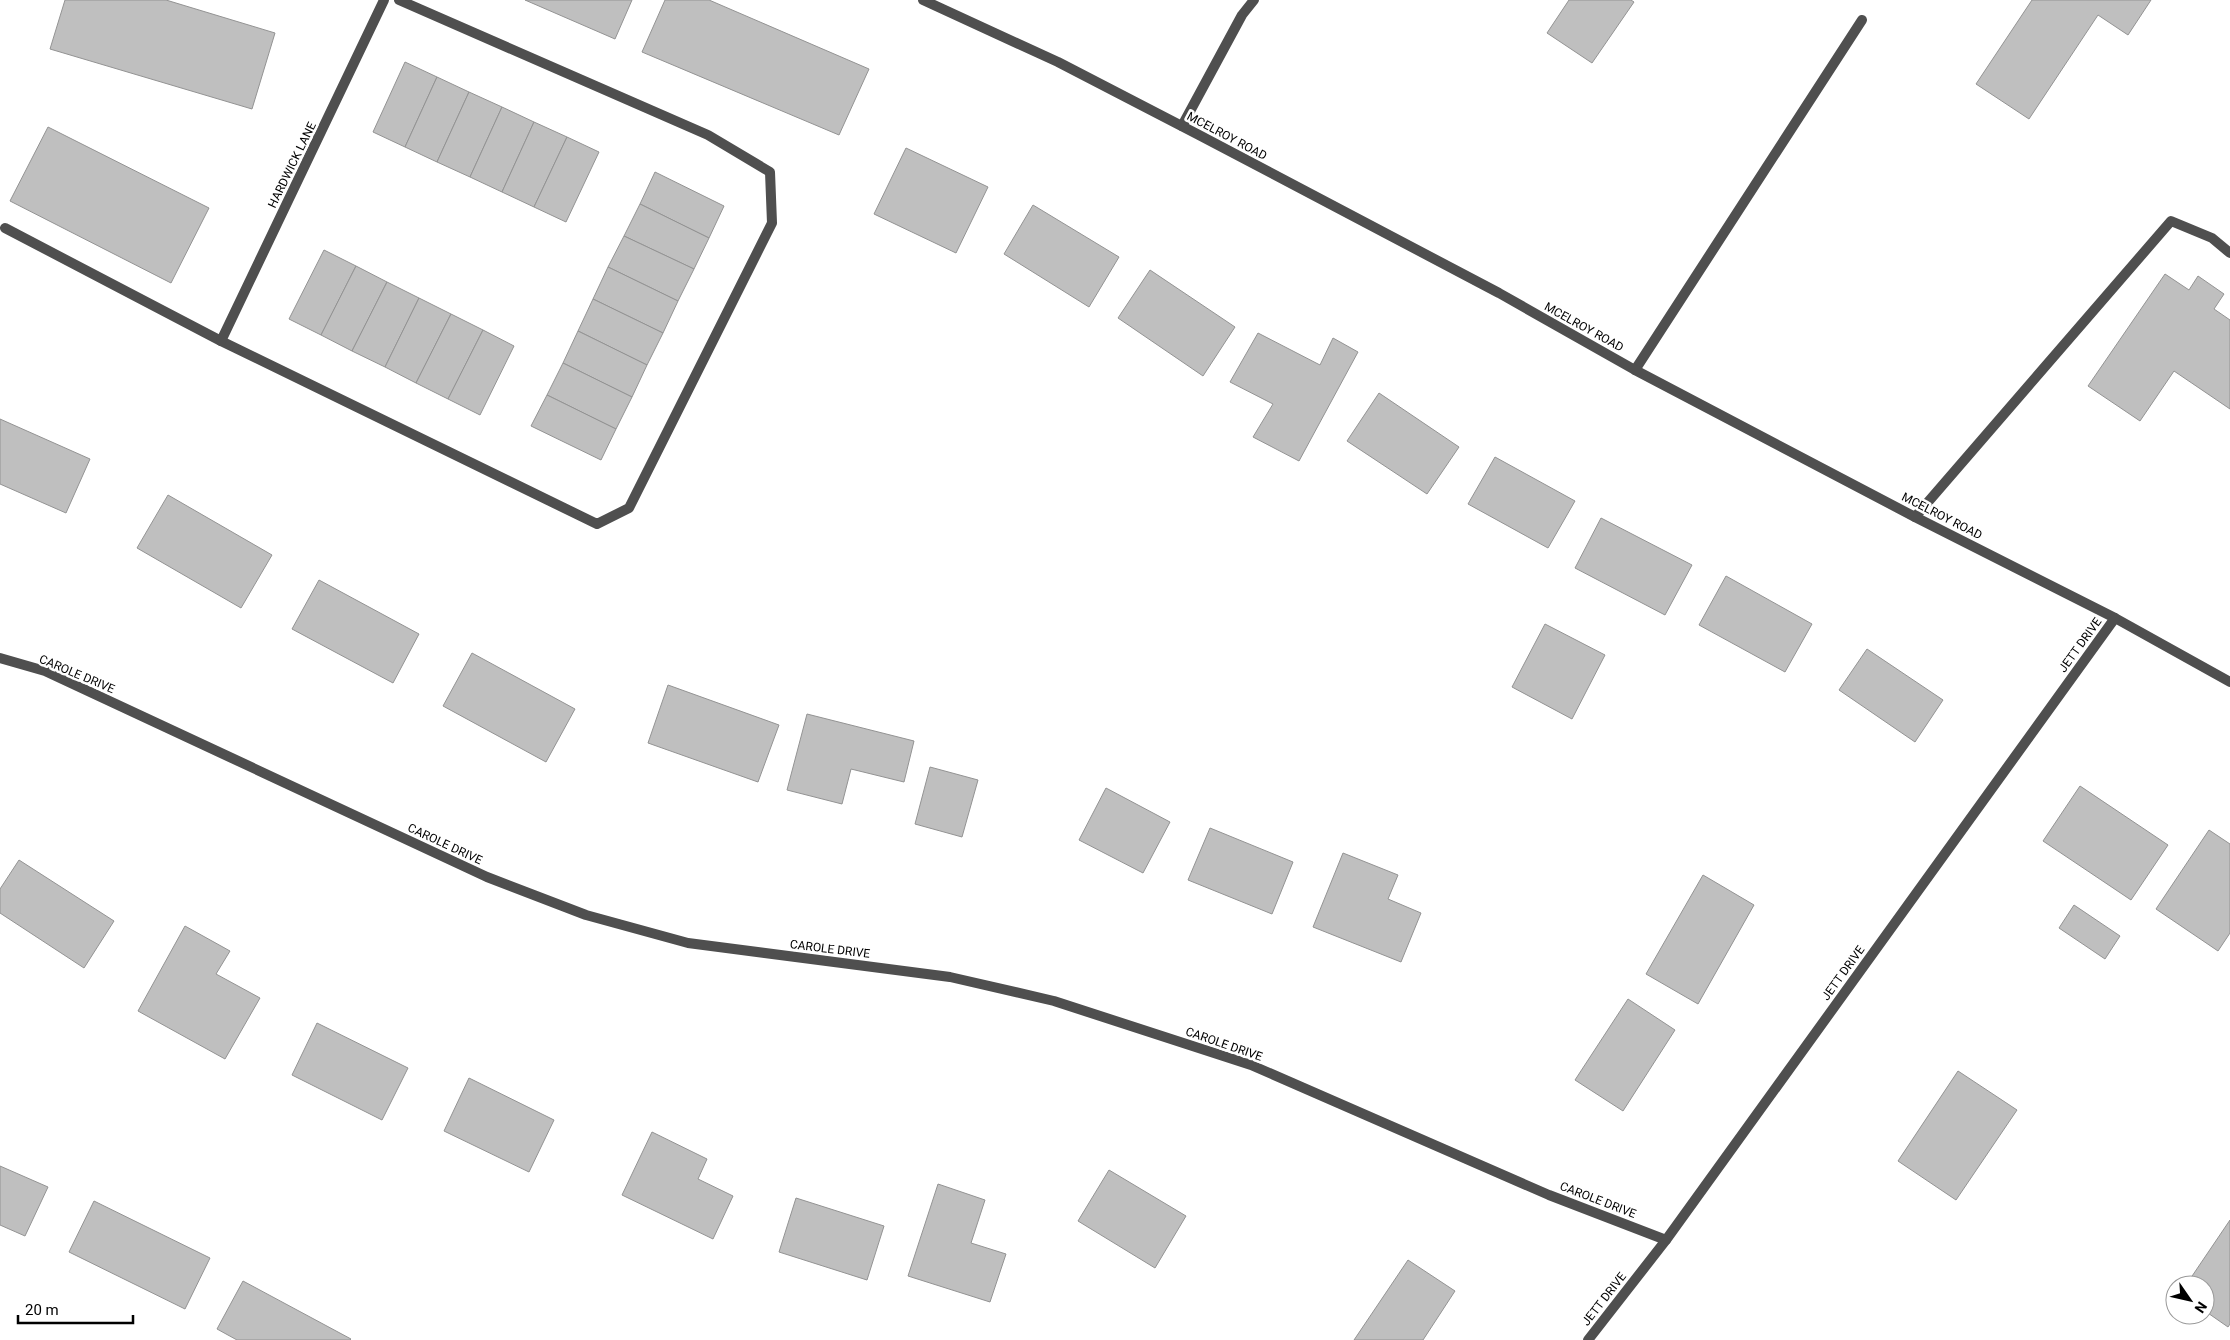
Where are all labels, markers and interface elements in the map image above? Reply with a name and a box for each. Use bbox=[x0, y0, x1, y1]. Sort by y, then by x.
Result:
street label: MCELROY ROAD bbox=[1185, 109, 1269, 163]
street label: HARDWICK LANE bbox=[265, 120, 319, 210]
street label: MCELROY ROAD bbox=[1542, 299, 1626, 355]
street label: MCELROY ROAD bbox=[1899, 490, 1985, 542]
street label: JETT DRIVE bbox=[2056, 615, 2104, 675]
street label: CAROLE DRIVE bbox=[37, 652, 117, 696]
street label: CAROLE DRIVE bbox=[406, 821, 485, 867]
street label: CAROLE DRIVE bbox=[789, 937, 871, 961]
street label: JETT DRIVE bbox=[1819, 943, 1867, 1003]
street label: CAROLE DRIVE bbox=[1184, 1024, 1265, 1064]
street label: CAROLE DRIVE bbox=[1558, 1179, 1638, 1221]
street label: JETT DRIVE bbox=[1579, 1269, 1629, 1328]
north arrow bbox=[2165, 1275, 2215, 1325]
scale bar bbox=[18, 1292, 132, 1324]
text: N bbox=[2191, 1299, 2210, 1316]
text: 20 m bbox=[25, 1301, 59, 1319]

